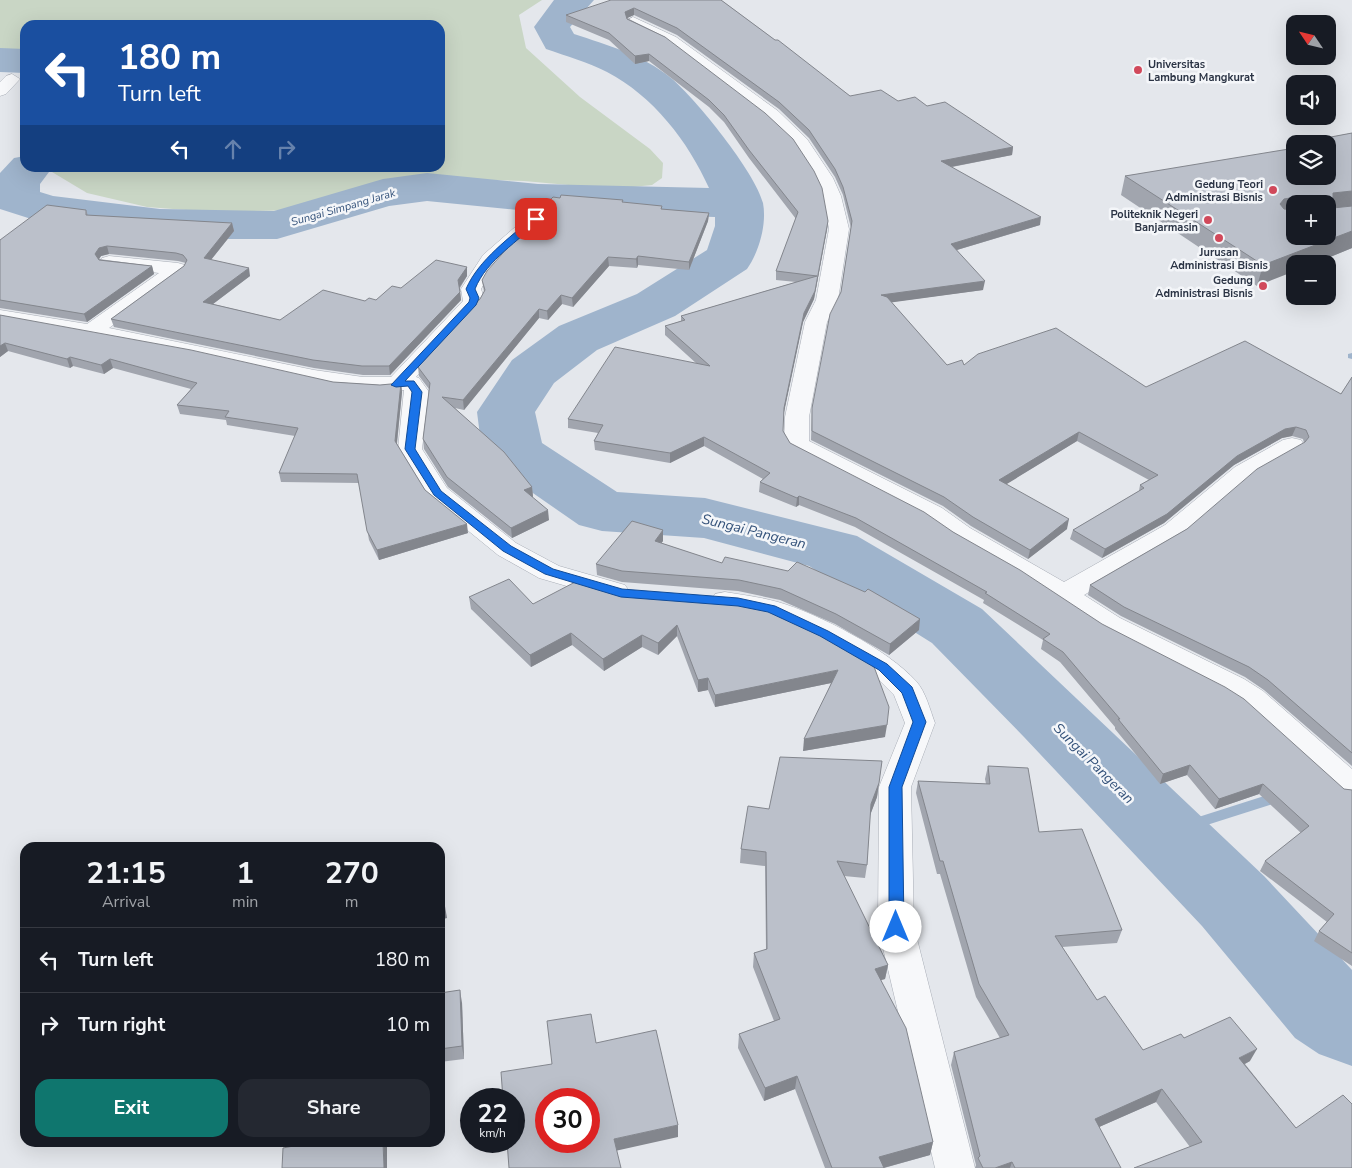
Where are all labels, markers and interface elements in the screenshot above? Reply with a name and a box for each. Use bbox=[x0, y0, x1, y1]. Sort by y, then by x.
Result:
north arrow bbox=[1286, 15, 1336, 65]
map controls bbox=[1286, 15, 1336, 305]
text: 180 m bbox=[118, 34, 221, 81]
icon: left bbox=[35, 40, 100, 105]
place label: Universitas Lambung Mangkurat bbox=[1148, 57, 1255, 85]
marker: Universitas Lambung Mangkurat bbox=[1132, 64, 1144, 76]
button: sound bbox=[1286, 75, 1336, 125]
text: Turn left bbox=[118, 79, 201, 109]
icon: left bbox=[166, 135, 194, 163]
icon: ahead bbox=[219, 135, 247, 163]
icon: right bbox=[272, 135, 300, 163]
button: layers bbox=[1286, 135, 1336, 185]
place label: Gedung Teori Administrasi Bisnis bbox=[1165, 177, 1263, 205]
marker: Gedung Teori Administrasi Bisnis bbox=[1267, 184, 1279, 196]
water label: Sungai Simpang Jarak bbox=[289, 185, 398, 230]
button: + bbox=[1286, 195, 1336, 245]
pin bbox=[515, 198, 557, 240]
icon: arrive bbox=[522, 205, 550, 233]
place label: Politeknik Negeri Banjarmasin bbox=[1110, 207, 1198, 235]
marker: Politeknik Negeri Banjarmasin bbox=[1202, 214, 1214, 226]
marker: Jurusan Administrasi Bisnis bbox=[1213, 232, 1225, 244]
place label: Jurusan Administrasi Bisnis bbox=[1170, 245, 1268, 273]
button: − bbox=[1286, 255, 1336, 305]
place label: Gedung Administrasi Bisnis bbox=[1155, 273, 1253, 301]
marker: Gedung Administrasi Bisnis bbox=[1257, 280, 1269, 292]
water label: Sungai Pangeran bbox=[700, 509, 808, 554]
water label: Sungai Pangeran bbox=[1049, 719, 1138, 808]
text: 21:15 bbox=[86, 853, 166, 894]
text: 1 bbox=[236, 853, 254, 894]
text: 270 bbox=[325, 853, 379, 894]
text: Arrival bbox=[102, 891, 150, 913]
text: min bbox=[232, 891, 258, 913]
text: m bbox=[345, 891, 359, 913]
position arrow bbox=[869, 900, 921, 952]
icon: left bbox=[35, 946, 63, 974]
text: Turn left bbox=[78, 947, 153, 973]
text: 180 m bbox=[375, 947, 430, 973]
icon: right bbox=[35, 1011, 63, 1039]
text: Turn right bbox=[78, 1012, 165, 1038]
text: 10 m bbox=[386, 1012, 430, 1038]
button: Exit bbox=[35, 1079, 228, 1137]
button: Share bbox=[238, 1079, 430, 1137]
speed limit sign: 30 bbox=[535, 1088, 600, 1153]
text: 22 bbox=[477, 1097, 508, 1131]
text: km/h bbox=[479, 1125, 506, 1141]

